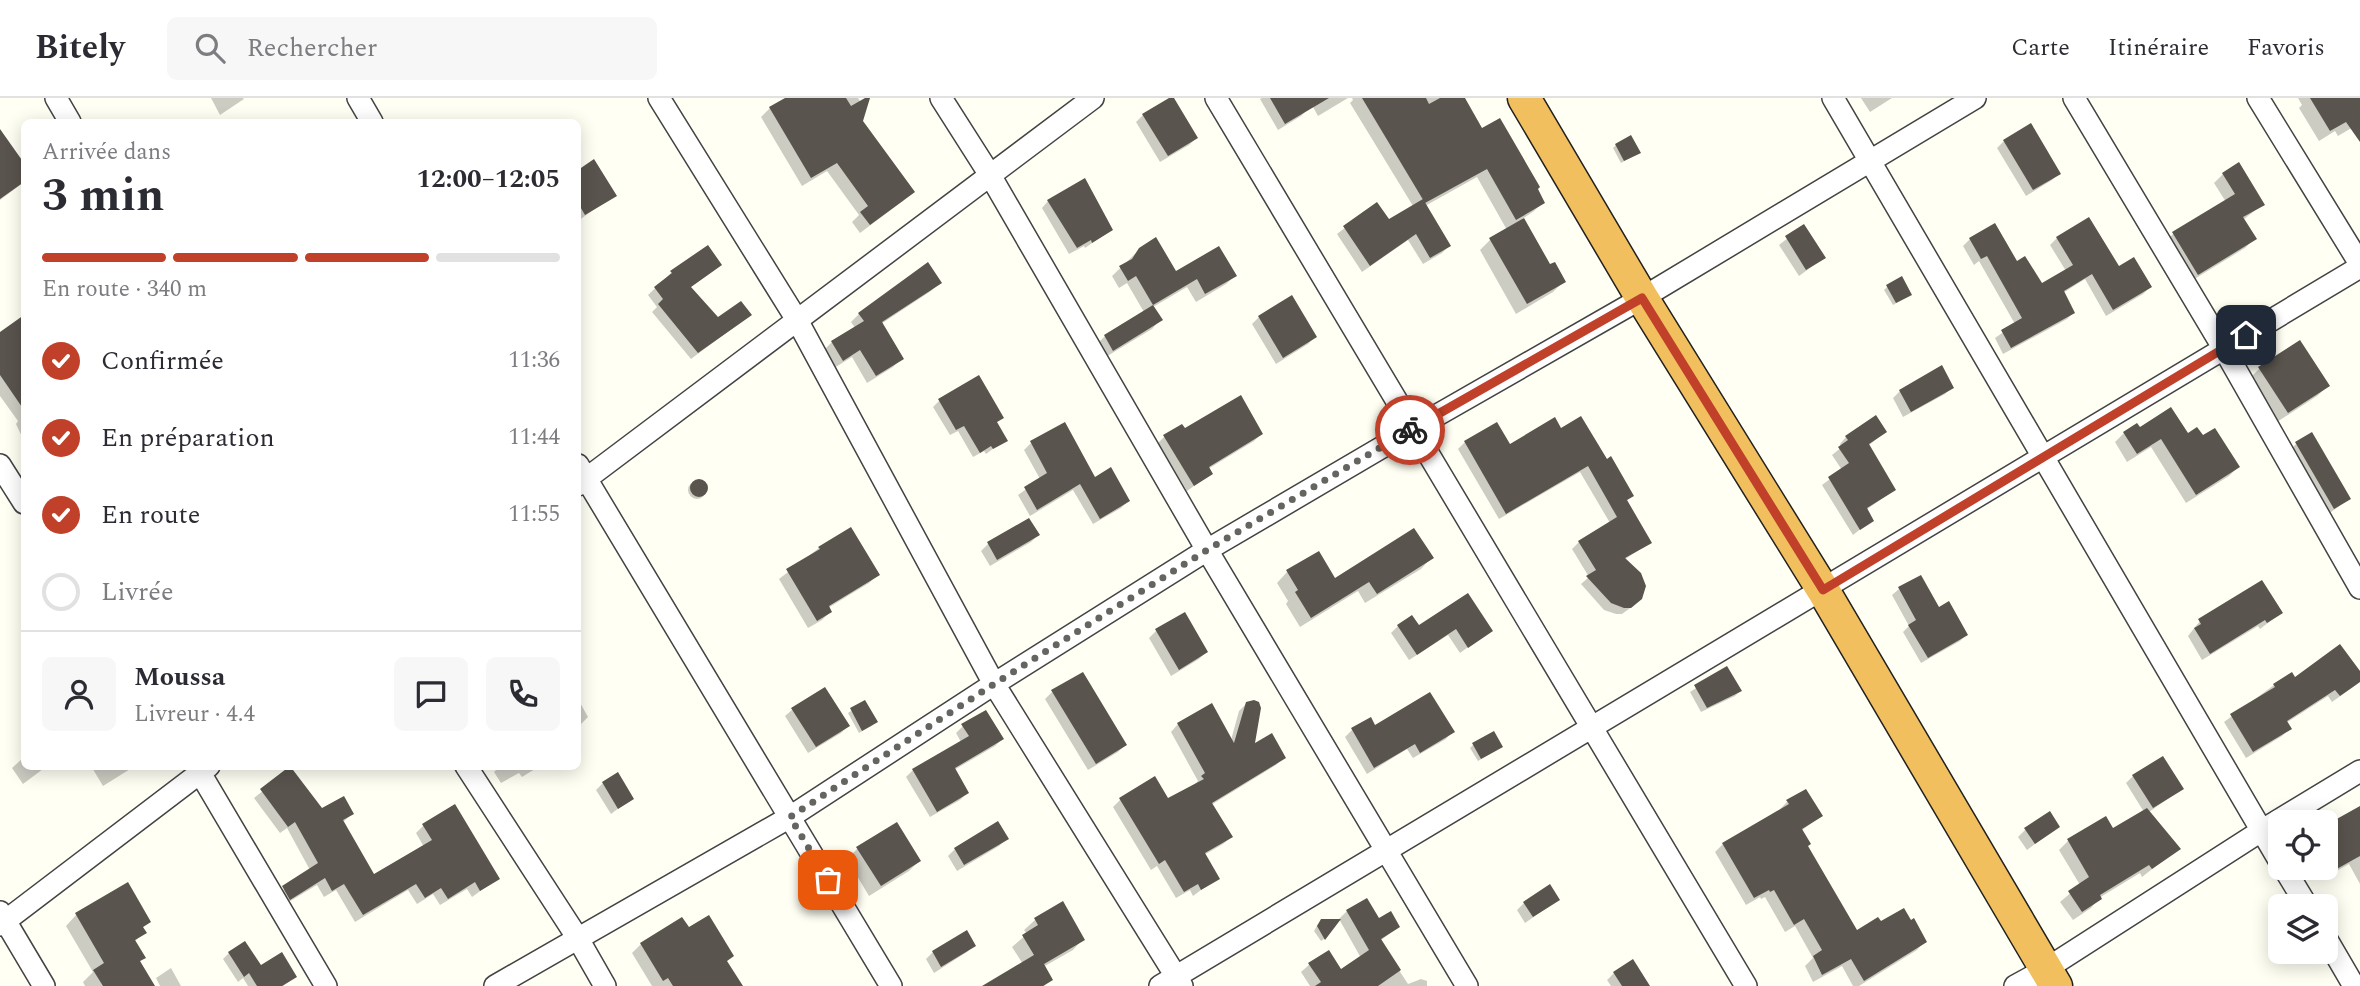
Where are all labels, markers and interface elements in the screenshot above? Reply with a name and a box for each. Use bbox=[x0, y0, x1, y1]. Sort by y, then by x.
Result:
search box bbox=[167, 17, 657, 80]
text: Bitely bbox=[35, 23, 125, 73]
text: Rechercher bbox=[247, 28, 377, 68]
icon: search bbox=[191, 29, 229, 67]
text: Carte bbox=[2011, 30, 2070, 66]
text: Itinéraire bbox=[2108, 30, 2209, 66]
text: Favoris bbox=[2247, 30, 2325, 66]
text: Arrivée dans bbox=[42, 135, 171, 170]
text: 12:00–12:05 bbox=[416, 159, 560, 199]
text: 3 min bbox=[42, 161, 164, 231]
text: En route · 340 m bbox=[42, 272, 207, 307]
pin bbox=[2216, 305, 2276, 365]
icon: home bbox=[2227, 316, 2265, 354]
text: Confirmée bbox=[101, 341, 224, 381]
icon: check bbox=[42, 342, 80, 380]
text: 11:36 bbox=[508, 343, 560, 378]
courier bbox=[1375, 395, 1445, 465]
icon: bike bbox=[1391, 411, 1429, 449]
text: En préparation bbox=[101, 418, 275, 458]
icon: check bbox=[42, 419, 80, 457]
text: 11:44 bbox=[508, 420, 560, 455]
text: En route bbox=[101, 495, 200, 535]
icon: check bbox=[42, 496, 80, 534]
text: 11:55 bbox=[508, 497, 560, 532]
text: Livrée bbox=[101, 572, 174, 612]
button: person bbox=[42, 657, 116, 731]
text: Moussa bbox=[134, 657, 225, 697]
button: chat bbox=[394, 657, 468, 731]
button: phone bbox=[486, 657, 560, 731]
text: Livreur · 4.4 bbox=[134, 697, 255, 732]
map controls bbox=[2268, 810, 2338, 964]
button: locate bbox=[2268, 810, 2338, 880]
pin bbox=[798, 850, 858, 910]
icon: bag bbox=[809, 861, 847, 899]
button: layers bbox=[2268, 894, 2338, 964]

